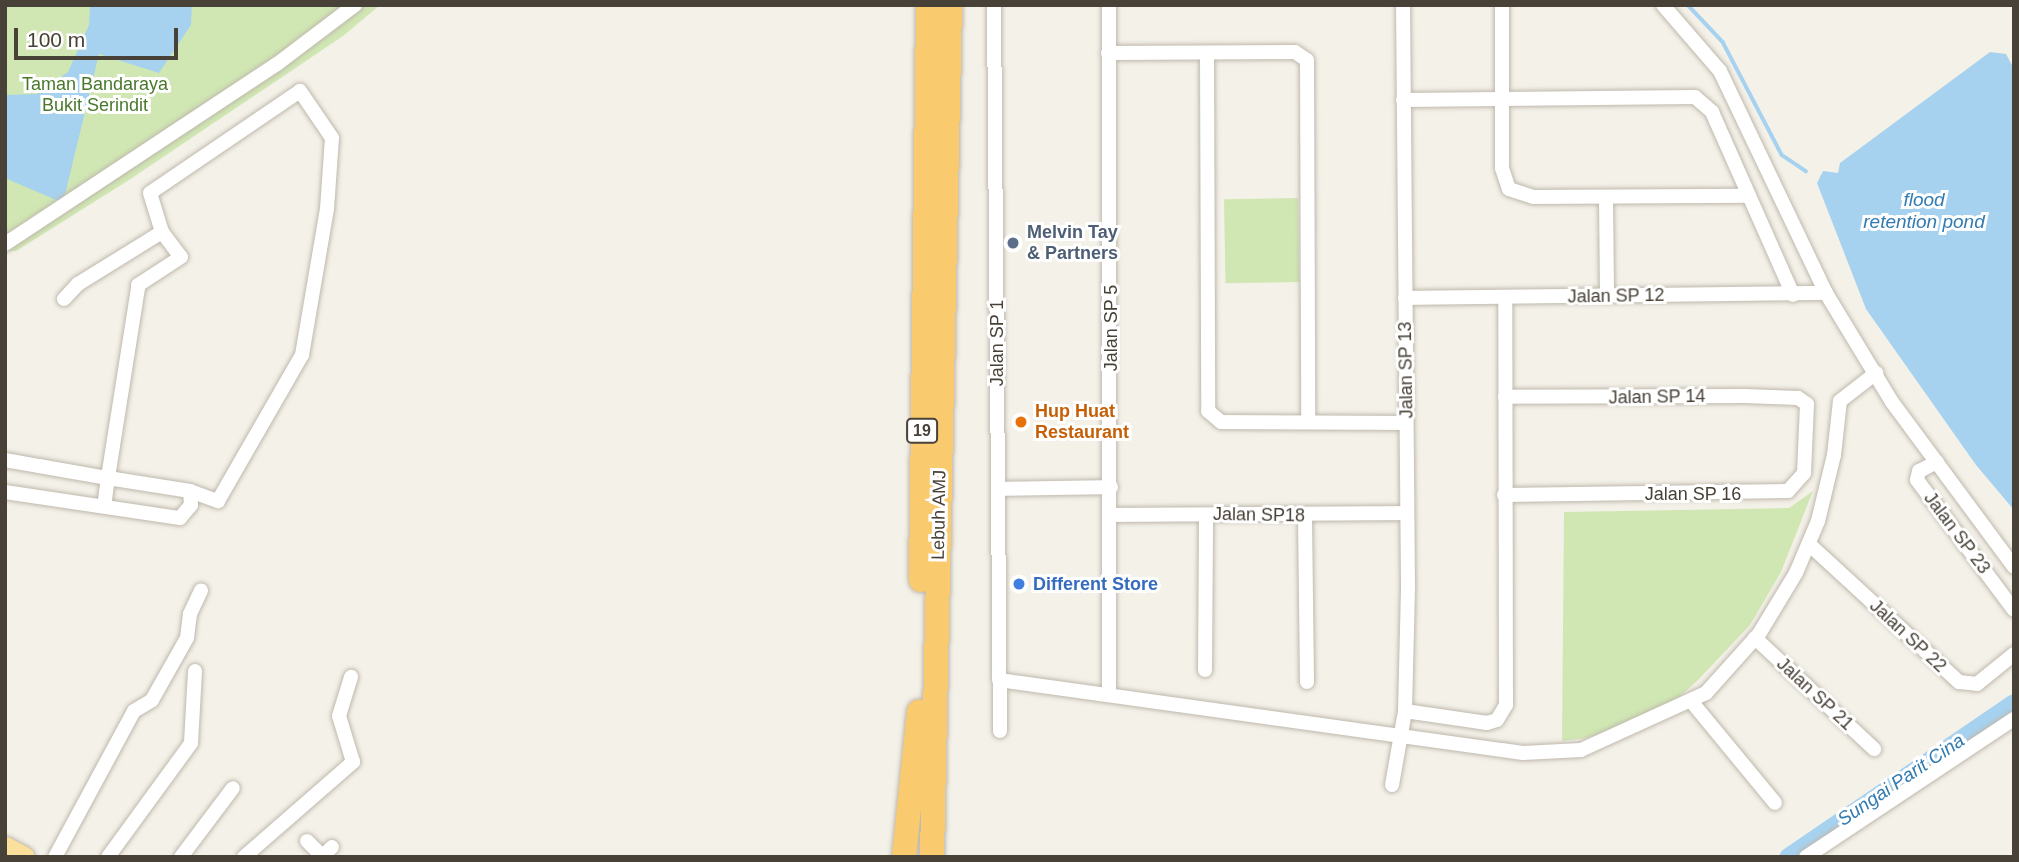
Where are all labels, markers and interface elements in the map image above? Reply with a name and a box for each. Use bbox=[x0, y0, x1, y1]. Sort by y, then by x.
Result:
scale bar bbox=[18, 14, 182, 58]
text: 100 m bbox=[27, 28, 85, 51]
park label: Taman Bandaraya Bukit Serindit bbox=[22, 74, 168, 116]
water label: flood retention pond bbox=[1863, 189, 1985, 233]
place label: Melvin Tay & Partners bbox=[1027, 222, 1118, 264]
marker: Melvin Tay & Partners bbox=[1005, 235, 1021, 251]
street label: Jalan SP 5 bbox=[1100, 284, 1122, 372]
street label: Jalan SP 12 bbox=[1567, 284, 1665, 308]
street label: Jalan SP 1 bbox=[986, 299, 1008, 387]
street label: Jalan SP 13 bbox=[1394, 321, 1418, 419]
street label: Jalan SP 14 bbox=[1608, 385, 1706, 409]
place label: Hup Huat Restaurant bbox=[1035, 401, 1129, 444]
marker: Hup Huat Restaurant bbox=[1013, 414, 1029, 430]
road number: 19 bbox=[904, 418, 940, 444]
street label: Lebuh AMJ bbox=[927, 469, 951, 561]
street label: Jalan SP 16 bbox=[1644, 483, 1742, 505]
street label: Jalan SP 23 bbox=[1919, 488, 1995, 578]
street label: Jalan SP18 bbox=[1213, 503, 1305, 527]
place label: Different Store bbox=[1033, 573, 1158, 595]
marker: Different Store bbox=[1011, 576, 1027, 592]
street label: Jalan SP 22 bbox=[1865, 595, 1951, 677]
street label: Jalan SP 21 bbox=[1772, 653, 1858, 735]
water label: Sungai Parit Cina bbox=[1833, 729, 1969, 831]

